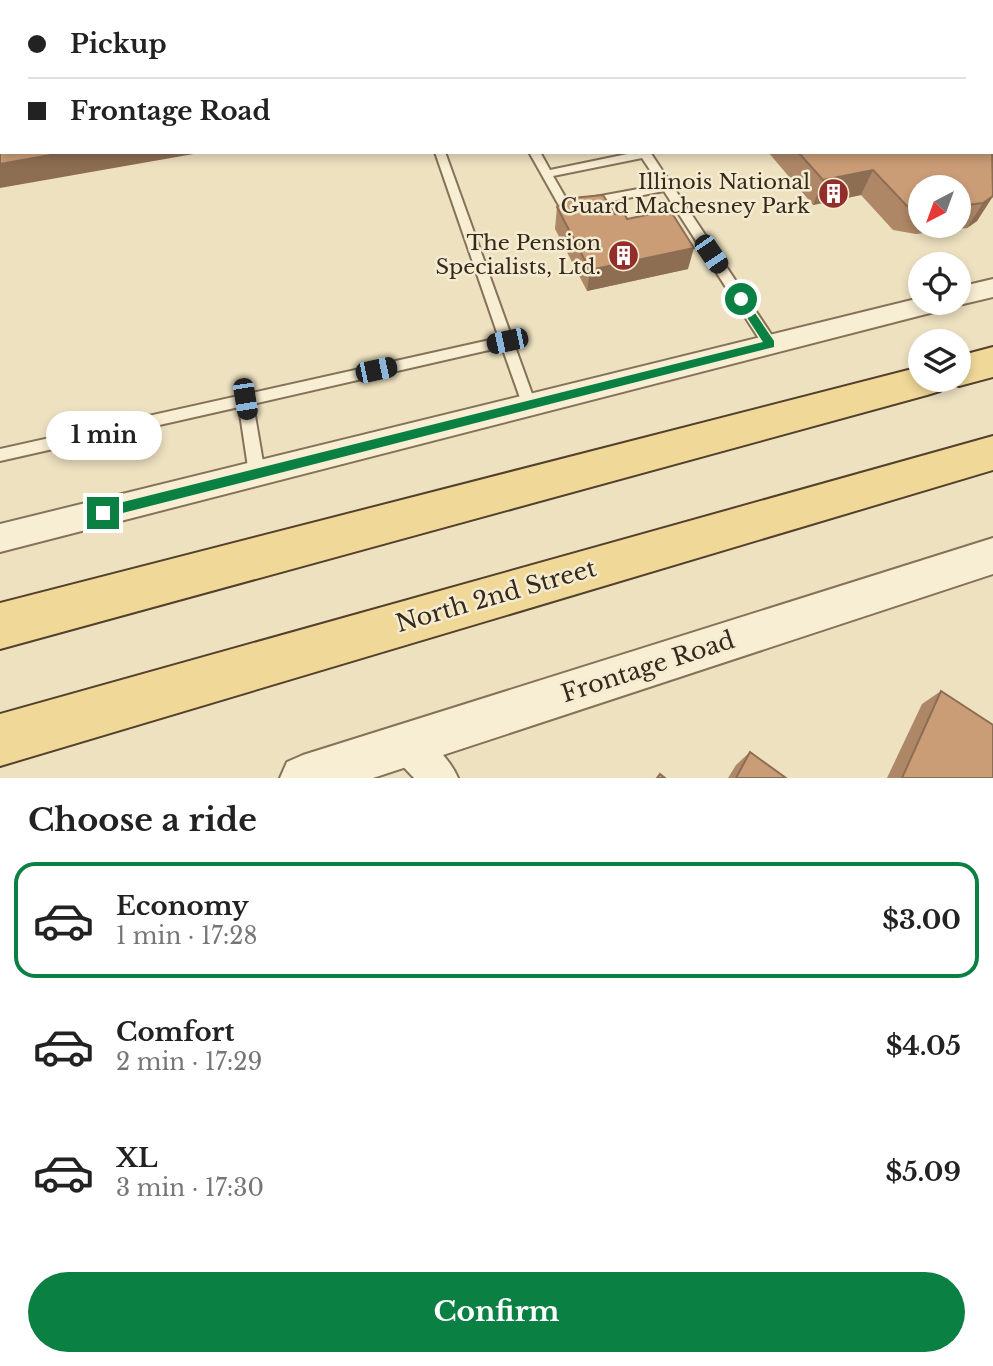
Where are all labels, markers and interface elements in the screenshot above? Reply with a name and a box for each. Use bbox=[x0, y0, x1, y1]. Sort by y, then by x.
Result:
text: Pickup bbox=[70, 28, 167, 60]
text: Frontage Road bbox=[70, 95, 271, 127]
place label: Illinois National Guard Machesney Park bbox=[560, 169, 810, 219]
north arrow bbox=[908, 175, 971, 238]
map controls bbox=[908, 175, 971, 392]
building icon: Illinois National Guard Machesney Park bbox=[816, 177, 850, 211]
place label: The Pension Specialists, Ltd. bbox=[436, 230, 601, 280]
car bbox=[691, 231, 732, 277]
building icon: The Pension Specialists, Ltd. bbox=[607, 238, 641, 272]
button: locate bbox=[908, 252, 971, 315]
route start bbox=[725, 283, 757, 315]
car bbox=[485, 326, 530, 356]
button: layers bbox=[908, 329, 971, 392]
car bbox=[354, 355, 399, 385]
car bbox=[232, 377, 259, 421]
callout: 1 min bbox=[45, 412, 161, 461]
text: 1 min bbox=[71, 421, 137, 449]
route end bbox=[87, 497, 119, 529]
street label: North 2nd Street bbox=[392, 553, 599, 638]
street label: Frontage Road bbox=[558, 625, 738, 708]
text: Choose a ride bbox=[28, 800, 257, 840]
icon: car bbox=[32, 889, 95, 952]
text: Economy bbox=[116, 890, 249, 922]
text: $3.00 bbox=[882, 904, 961, 936]
text: 1 min · 17:28 bbox=[116, 922, 257, 950]
icon: car bbox=[32, 1015, 95, 1078]
text: Comfort bbox=[116, 1016, 234, 1048]
text: $4.05 bbox=[886, 1030, 961, 1062]
text: 2 min · 17:29 bbox=[116, 1048, 262, 1076]
icon: car bbox=[32, 1141, 95, 1204]
text: XL bbox=[116, 1142, 158, 1174]
text: $5.09 bbox=[885, 1156, 961, 1188]
text: 3 min · 17:30 bbox=[116, 1174, 264, 1202]
button: Confirm bbox=[28, 1272, 965, 1352]

